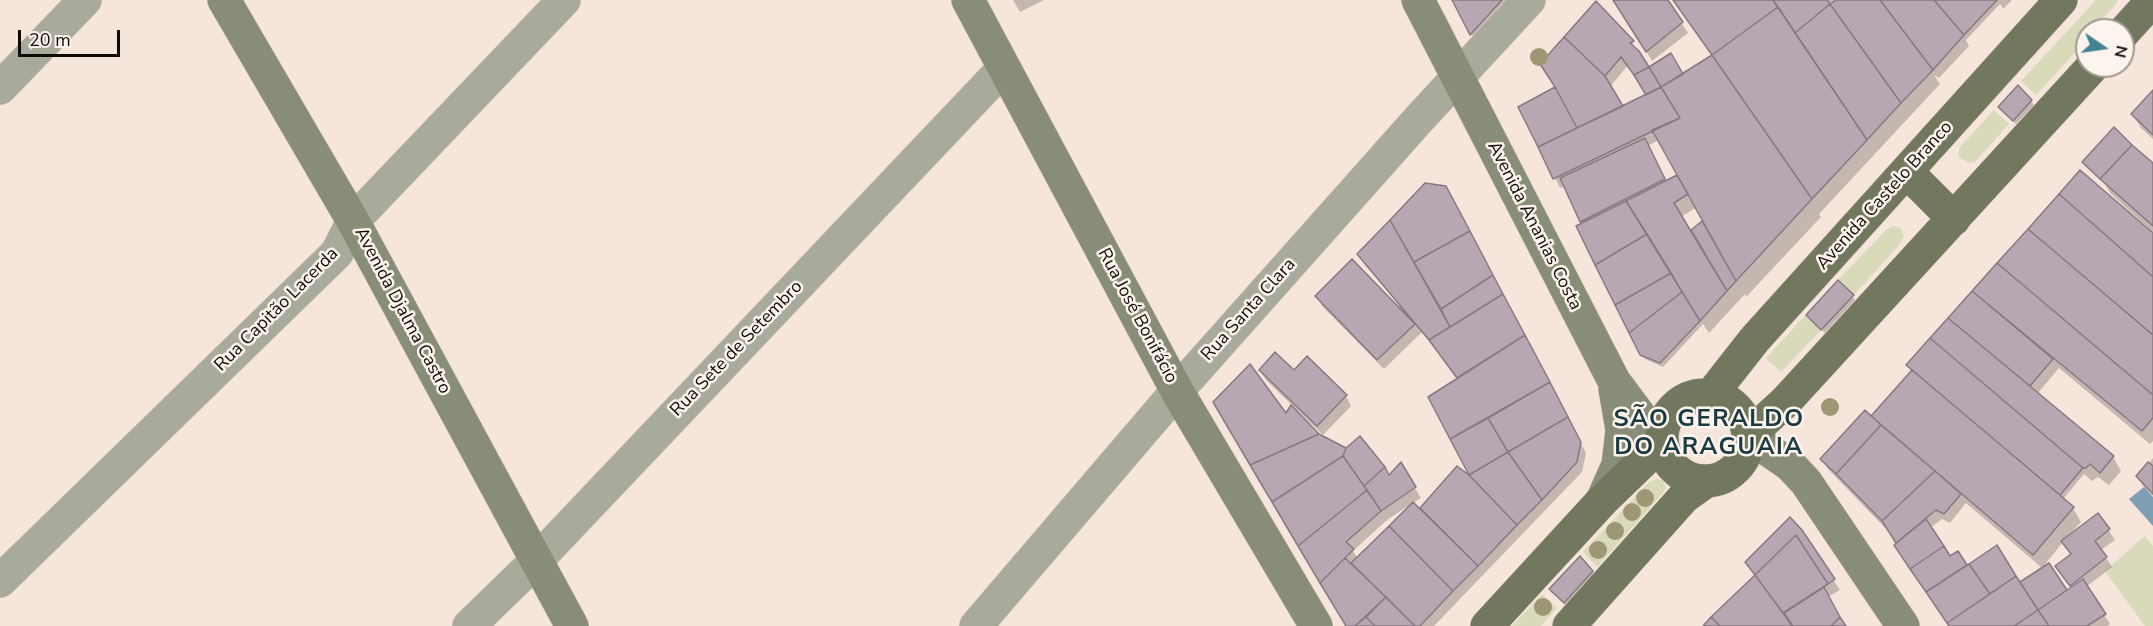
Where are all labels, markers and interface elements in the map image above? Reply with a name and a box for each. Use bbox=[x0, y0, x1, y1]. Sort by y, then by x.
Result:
scale bar bbox=[21, 18, 123, 56]
north arrow bbox=[2075, 18, 2135, 78]
text: 20 m bbox=[29, 28, 71, 52]
text: N bbox=[2109, 43, 2133, 60]
street label: Avenida Castelo Branco bbox=[1813, 117, 1957, 275]
street label: Avenida Ananias Costa bbox=[1482, 138, 1586, 314]
street label: Avenida Djalma Castro bbox=[349, 224, 455, 398]
street label: Rua Capitão Lacerda bbox=[211, 244, 343, 376]
street label: Rua José Bonifácio bbox=[1092, 245, 1182, 387]
street label: Rua Santa Clara bbox=[1197, 254, 1301, 366]
street label: Rua Sete de Setembro bbox=[666, 276, 808, 422]
district label: SÃO GERALDO DO ARAGUAIA bbox=[1614, 406, 1804, 462]

